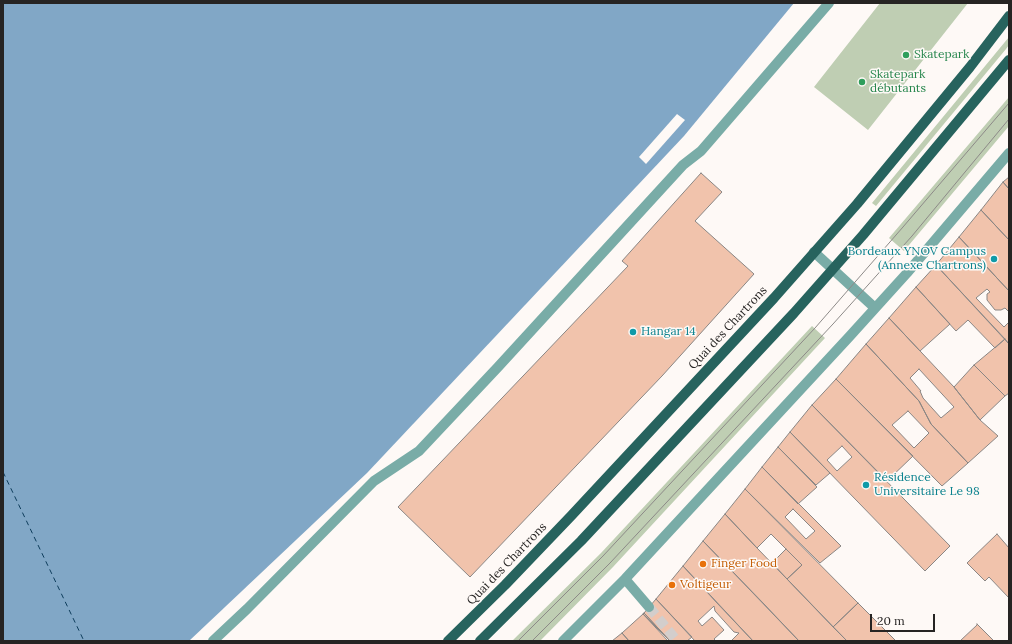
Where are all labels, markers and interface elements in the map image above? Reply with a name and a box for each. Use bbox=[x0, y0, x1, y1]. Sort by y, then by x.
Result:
place label: Skatepark bbox=[914, 48, 969, 62]
marker: Skatepark bbox=[901, 50, 911, 60]
place label: Skatepark débutants bbox=[870, 68, 926, 96]
marker: Skatepark débutants bbox=[857, 77, 867, 87]
place label: Bordeaux YNOV Campus (Annexe Chartrons) bbox=[848, 245, 986, 273]
marker: Bordeaux YNOV Campus (Annexe Chartrons) bbox=[989, 254, 999, 264]
street label: Quai des Chartrons bbox=[686, 283, 770, 373]
place label: Hangar 14 bbox=[641, 325, 696, 339]
marker: Hangar 14 bbox=[628, 327, 638, 337]
place label: Résidence Universitaire Le 98 bbox=[874, 471, 980, 499]
marker: Résidence Universitaire Le 98 bbox=[861, 480, 871, 490]
street label: Quai des Chartrons bbox=[464, 520, 550, 608]
place label: Finger Food bbox=[711, 557, 777, 571]
marker: Finger Food bbox=[698, 559, 708, 569]
place label: Voltigeur bbox=[680, 578, 731, 592]
marker: Voltigeur bbox=[667, 580, 677, 590]
scale bar bbox=[872, 606, 937, 632]
text: 20 m bbox=[877, 613, 905, 628]

